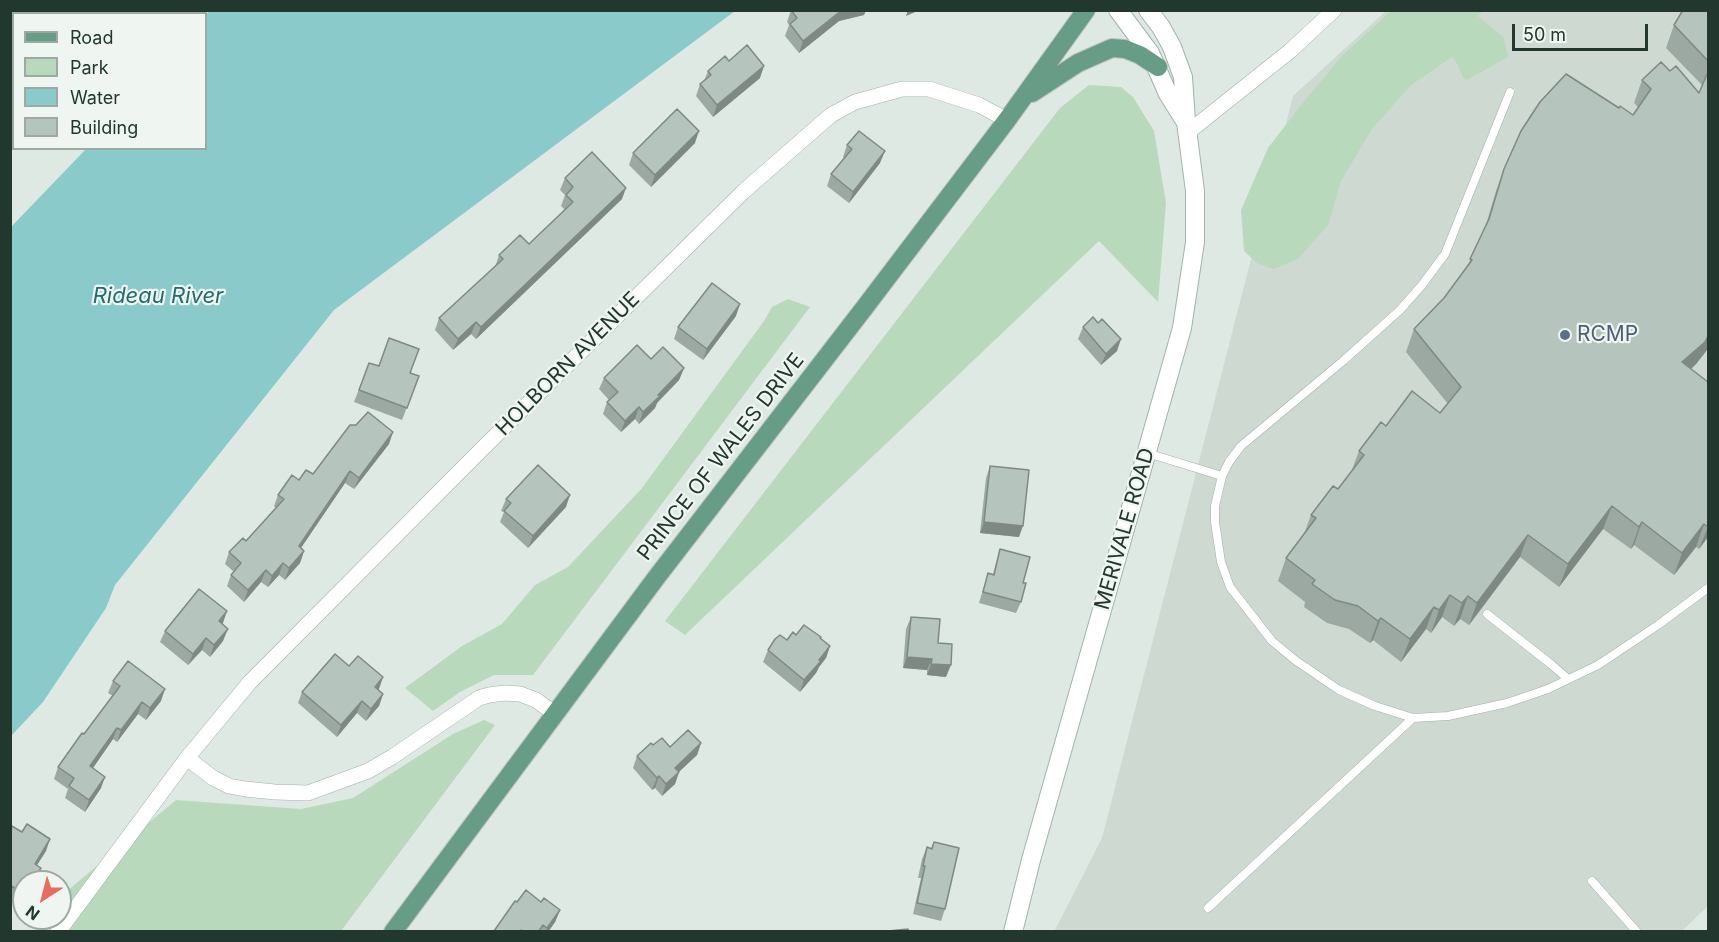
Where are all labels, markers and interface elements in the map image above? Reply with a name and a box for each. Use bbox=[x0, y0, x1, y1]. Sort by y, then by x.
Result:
legend bbox=[12, 12, 207, 150]
scale bar bbox=[1515, 12, 1652, 50]
text: 50 m bbox=[1523, 24, 1566, 45]
text: Road bbox=[70, 27, 113, 48]
text: Park bbox=[70, 57, 109, 78]
text: Water bbox=[70, 87, 120, 108]
text: Building bbox=[70, 117, 138, 138]
water label: Rideau River bbox=[93, 283, 223, 309]
street label: HOLBORN AVENUE bbox=[491, 287, 645, 441]
place label: RCMP bbox=[1577, 322, 1638, 348]
marker: RCMP bbox=[1558, 328, 1572, 342]
street label: PRINCE OF WALES DRIVE bbox=[632, 348, 810, 566]
street label: MERIVALE ROAD bbox=[1090, 445, 1160, 613]
north arrow bbox=[12, 870, 72, 930]
text: N bbox=[22, 901, 43, 925]

